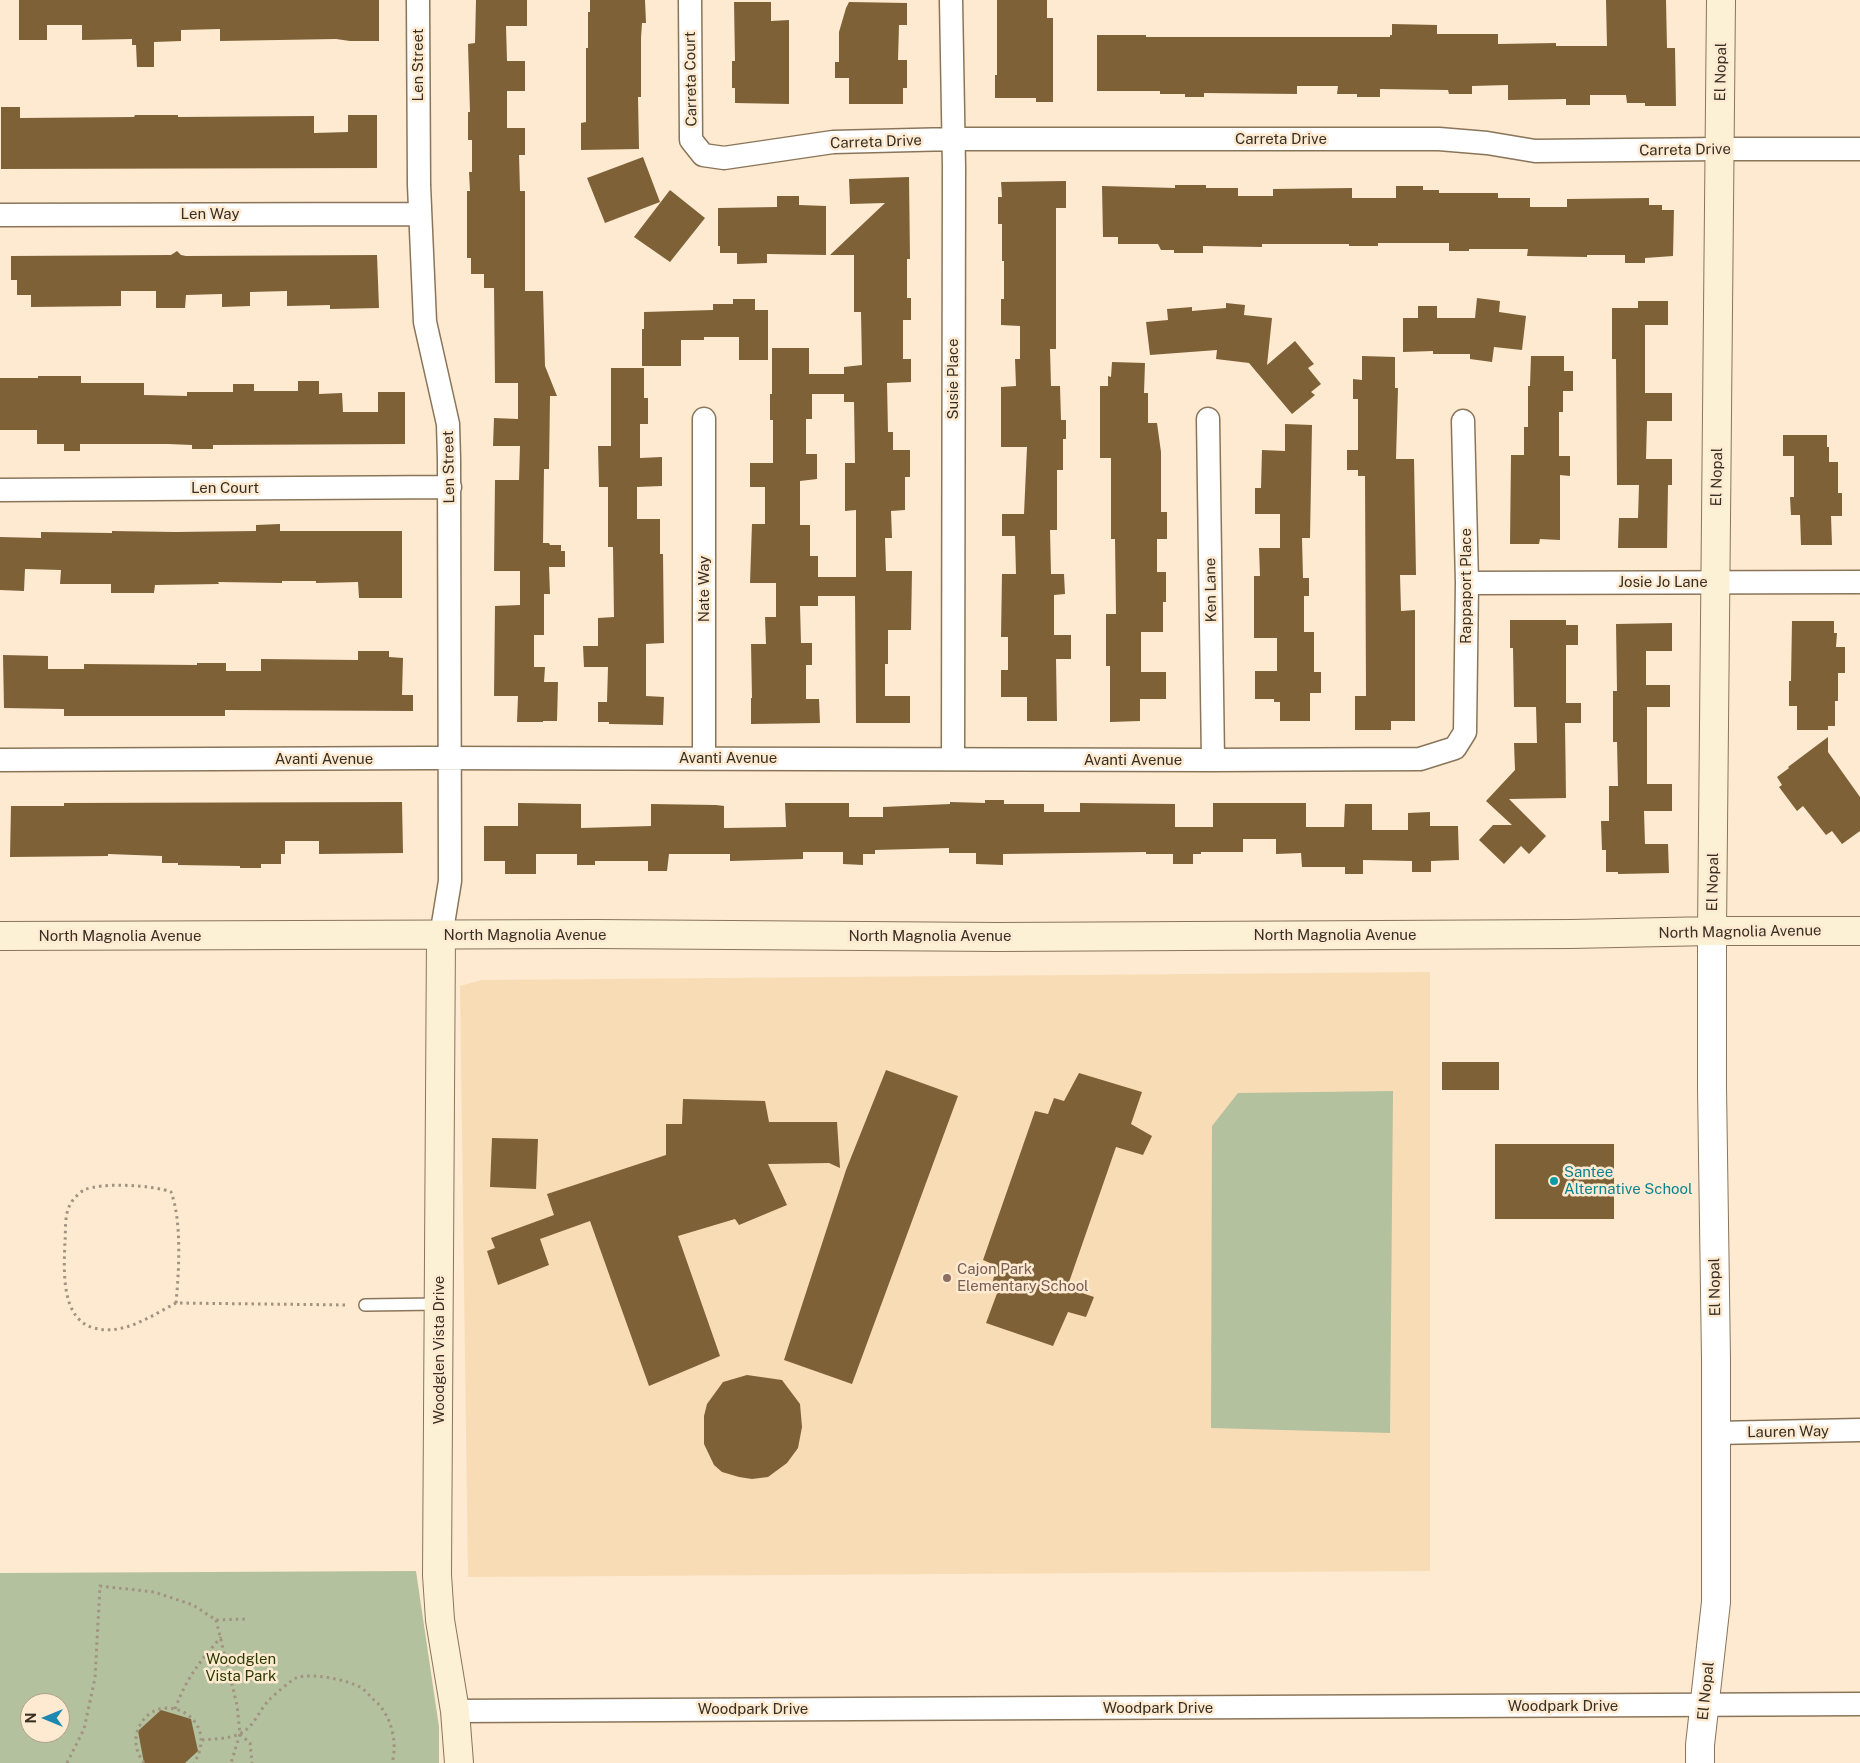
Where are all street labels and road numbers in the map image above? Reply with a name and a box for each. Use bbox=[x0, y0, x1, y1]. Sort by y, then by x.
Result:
street label: Len Street bbox=[409, 29, 427, 101]
street label: Carreta Court bbox=[681, 31, 701, 127]
street label: El Nopal bbox=[1711, 43, 1731, 101]
street label: Carreta Drive bbox=[1235, 130, 1327, 148]
street label: Carreta Drive bbox=[830, 131, 922, 153]
street label: Carreta Drive bbox=[1639, 140, 1731, 160]
street label: Len Way bbox=[181, 205, 239, 223]
street label: Susie Place bbox=[944, 338, 962, 420]
street label: Len Street bbox=[439, 430, 459, 504]
street label: El Nopal bbox=[1707, 448, 1727, 506]
street label: Len Court bbox=[191, 479, 259, 497]
street label: Rappaport Place bbox=[1457, 528, 1475, 644]
street label: Nate Way bbox=[695, 556, 713, 622]
street label: Ken Lane bbox=[1201, 558, 1221, 622]
street label: Josie Jo Lane bbox=[1618, 573, 1708, 591]
street label: Avanti Avenue bbox=[679, 749, 777, 767]
street label: Avanti Avenue bbox=[275, 750, 373, 768]
street label: Avanti Avenue bbox=[1084, 751, 1182, 769]
street label: El Nopal bbox=[1703, 853, 1723, 911]
street label: North Magnolia Avenue bbox=[1658, 922, 1822, 942]
street label: North Magnolia Avenue bbox=[443, 926, 607, 944]
street label: North Magnolia Avenue bbox=[1253, 926, 1417, 944]
street label: North Magnolia Avenue bbox=[38, 927, 202, 945]
street label: North Magnolia Avenue bbox=[848, 927, 1012, 945]
street label: El Nopal bbox=[1705, 1258, 1725, 1316]
street label: Woodglen Vista Drive bbox=[430, 1276, 448, 1424]
street label: Lauren Way bbox=[1747, 1422, 1829, 1442]
street label: El Nopal bbox=[1694, 1661, 1718, 1721]
street label: Woodpark Drive bbox=[1508, 1697, 1618, 1715]
street label: Woodpark Drive bbox=[1103, 1699, 1213, 1717]
street label: Woodpark Drive bbox=[698, 1700, 808, 1718]

